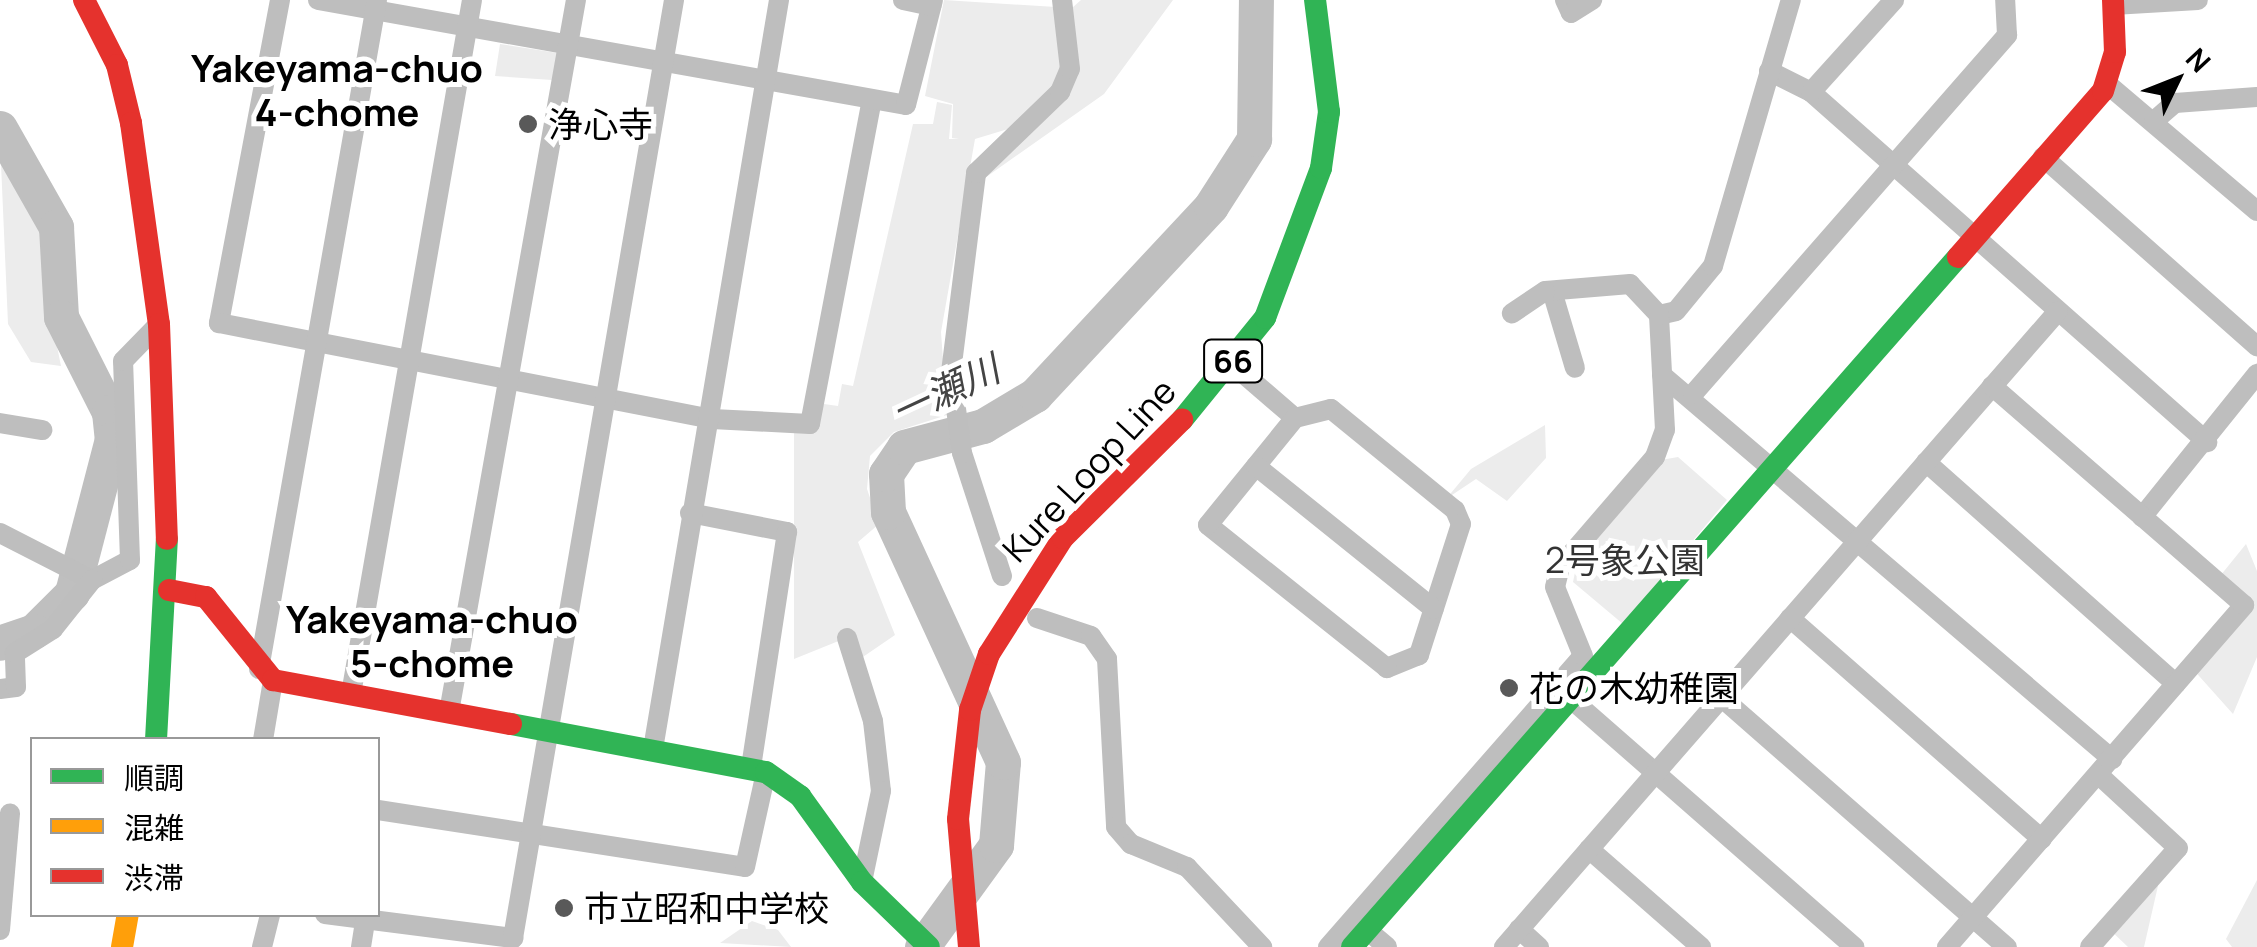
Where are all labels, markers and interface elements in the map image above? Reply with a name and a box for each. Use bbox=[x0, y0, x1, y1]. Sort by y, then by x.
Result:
north arrow bbox=[2127, 30, 2227, 130]
text: N bbox=[2178, 39, 2220, 80]
district label: Yakeyama-chuo 4-chome bbox=[191, 45, 483, 134]
place label: 浄心寺 bbox=[548, 103, 653, 145]
marker: 浄心寺 bbox=[517, 113, 539, 135]
road number: 66 bbox=[1203, 334, 1263, 388]
water label: 一瀬川 bbox=[884, 345, 1006, 435]
street label: Kure Loop Line bbox=[994, 370, 1184, 570]
park label: 2号象公園 bbox=[1545, 539, 1705, 581]
district label: Yakeyama-chuo 5-chome bbox=[286, 596, 578, 686]
place label: 花の木幼稚園 bbox=[1529, 667, 1739, 709]
marker: 花の木幼稚園 bbox=[1498, 677, 1520, 699]
legend bbox=[30, 737, 380, 917]
text: 順調 bbox=[124, 757, 184, 798]
text: 混雑 bbox=[124, 807, 184, 848]
text: 渋滞 bbox=[124, 857, 184, 898]
place label: 市立昭和中学校 bbox=[584, 887, 829, 929]
marker: 市立昭和中学校 bbox=[553, 897, 575, 919]

